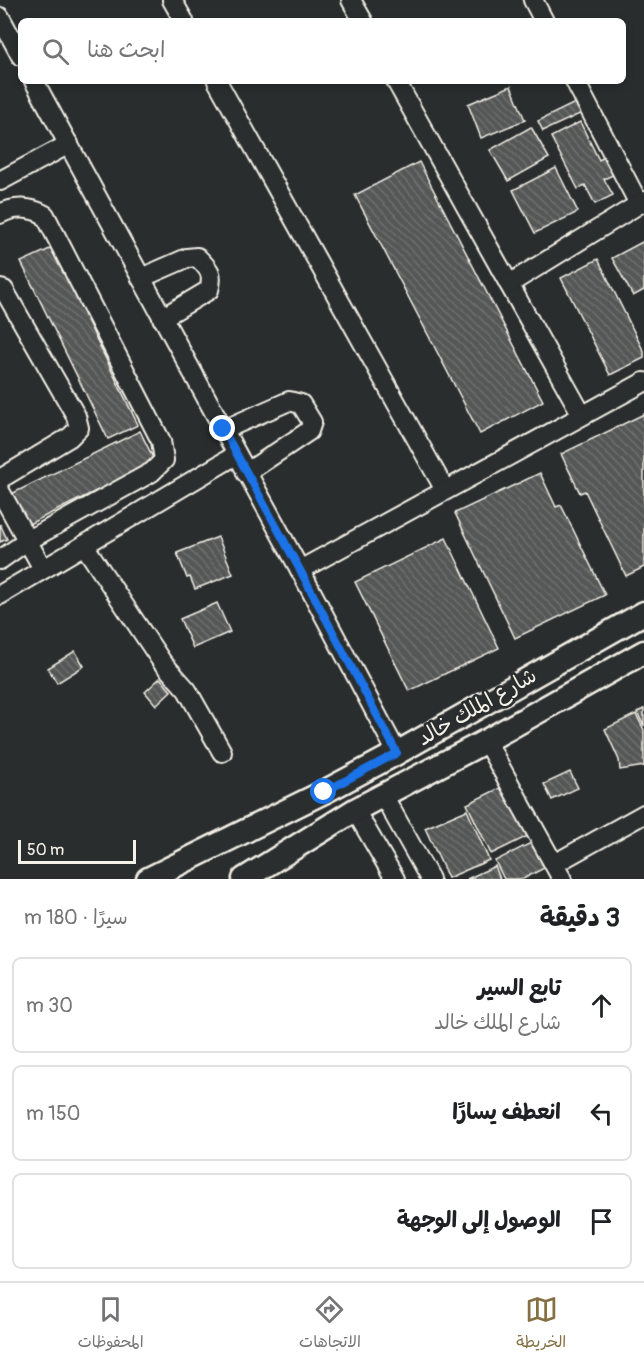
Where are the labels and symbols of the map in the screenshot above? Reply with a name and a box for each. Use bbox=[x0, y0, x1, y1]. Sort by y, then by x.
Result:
route end bbox=[209, 415, 235, 441]
street label: شارع الملك خالد bbox=[413, 662, 542, 753]
route start bbox=[310, 778, 336, 804]
scale bar bbox=[18, 837, 136, 864]

